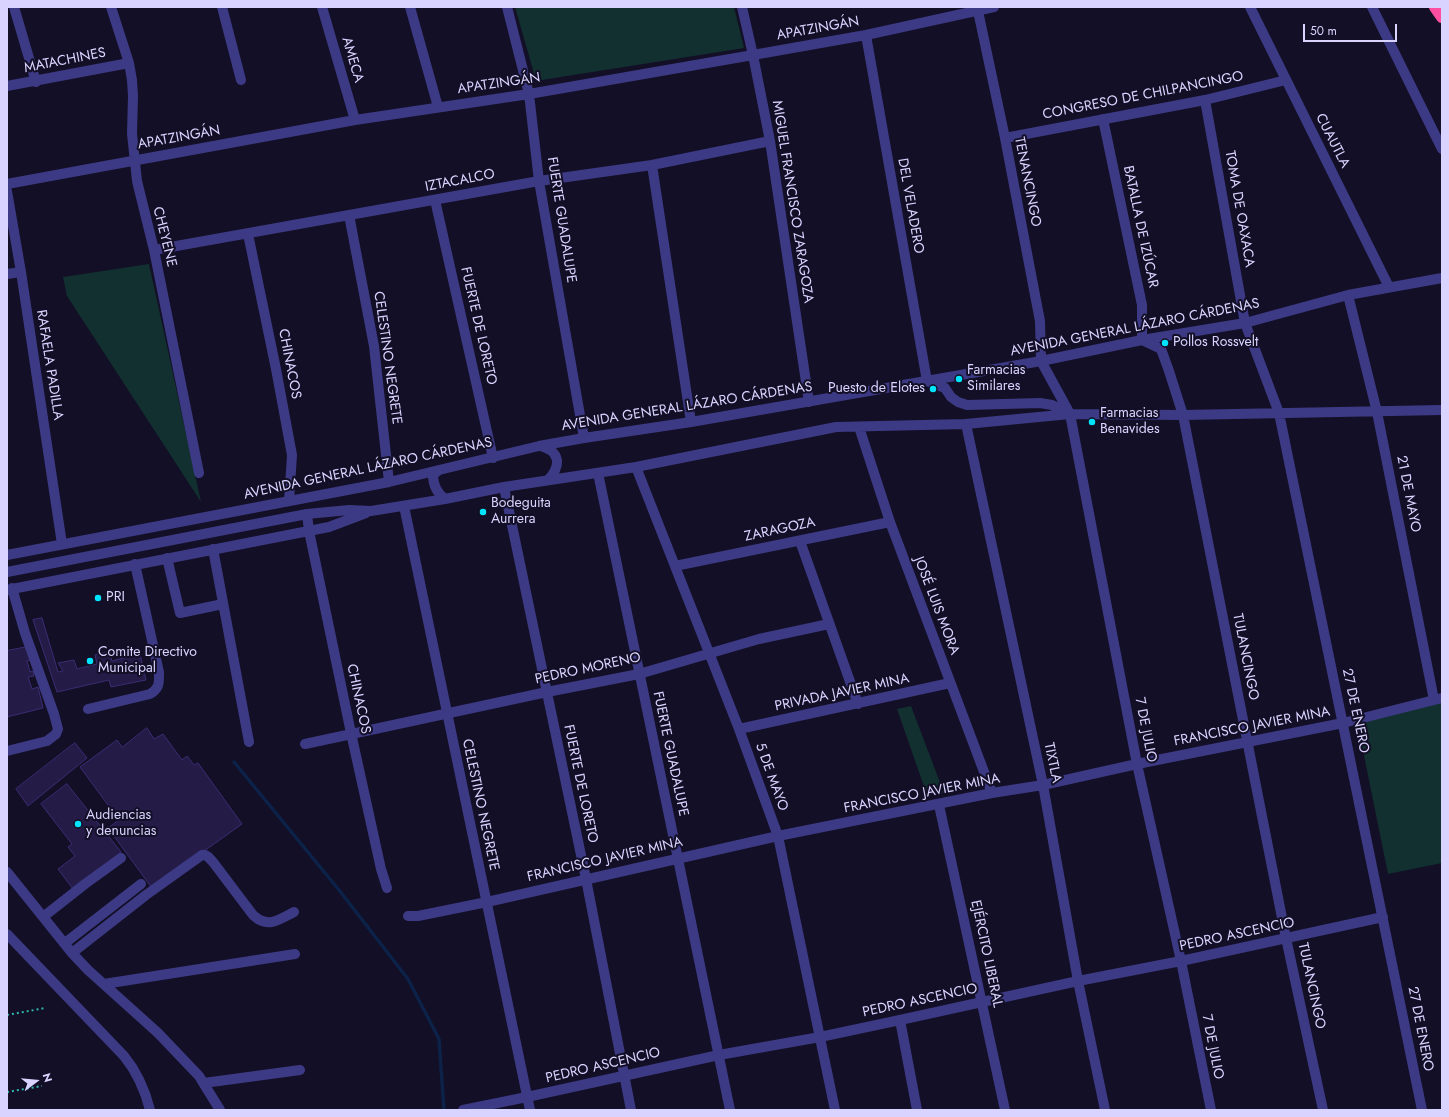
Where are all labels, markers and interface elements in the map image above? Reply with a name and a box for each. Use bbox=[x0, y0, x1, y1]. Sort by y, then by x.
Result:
street label: APATZINGÁN bbox=[775, 13, 861, 45]
scale bar bbox=[1305, 16, 1399, 42]
text: 50 m bbox=[1310, 22, 1337, 40]
street label: AMECA bbox=[337, 35, 367, 85]
street label: MATACHINES bbox=[23, 45, 107, 77]
street label: CONGRESO DE CHILPANCINGO bbox=[1041, 68, 1245, 124]
street label: APATZINGÁN bbox=[456, 70, 542, 98]
street label: MIGUEL FRANCISCO ZARAGOZA bbox=[768, 99, 816, 305]
street label: CUAUTLA bbox=[1311, 111, 1353, 171]
street label: APATZINGÁN bbox=[136, 122, 222, 154]
street label: TENANCINGO bbox=[1010, 136, 1044, 228]
street label: TOMA DE OAXACA bbox=[1220, 149, 1258, 269]
street label: FUERTE GUADALUPE bbox=[543, 156, 579, 284]
street label: DEL VELADERO bbox=[893, 157, 927, 255]
street label: BATALLA DE IZÚCAR bbox=[1119, 164, 1161, 290]
street label: IZTACALCO bbox=[424, 166, 496, 196]
street label: CHEYENE bbox=[148, 205, 180, 269]
street label: FUERTE DE LORETO bbox=[456, 265, 500, 387]
street label: CELESTINO NEGRETE bbox=[369, 290, 405, 426]
street label: AVENIDA GENERAL LÁZARO CÁRDENAS bbox=[1009, 296, 1261, 360]
street label: RAFAELA PADILLA bbox=[32, 309, 66, 421]
street label: CHINACOS bbox=[274, 328, 304, 400]
place label: Pollos Rossvelt bbox=[1173, 335, 1258, 351]
marker: Pollos Rossvelt bbox=[1160, 338, 1170, 348]
place label: Farmacias Similares bbox=[967, 363, 1025, 396]
marker: Farmacias Similares bbox=[954, 374, 964, 384]
street label: AVENIDA GENERAL LÁZARO CÁRDENAS bbox=[560, 379, 814, 435]
place label: Puesto de Elotes bbox=[828, 381, 925, 397]
marker: Puesto de Elotes bbox=[928, 384, 938, 394]
place label: Farmacias Benavides bbox=[1100, 406, 1160, 438]
marker: Farmacias Benavides bbox=[1087, 417, 1097, 427]
street label: AVENIDA GENERAL LÁZARO CÁRDENAS bbox=[242, 434, 494, 504]
street label: 21 DE MAYO bbox=[1392, 454, 1424, 534]
place label: Bodeguita Aurrera bbox=[491, 496, 551, 528]
marker: Bodeguita Aurrera bbox=[478, 507, 488, 517]
street label: ZARAGOZA bbox=[743, 514, 817, 546]
street label: JOSÉ LUIS MORA bbox=[910, 555, 962, 657]
place label: PRI bbox=[106, 590, 125, 606]
marker: PRI bbox=[93, 593, 103, 603]
street label: TULANCINGO bbox=[1228, 612, 1262, 702]
place label: Comite Directivo Municipal bbox=[98, 645, 197, 678]
street label: PEDRO MORENO bbox=[534, 650, 642, 688]
marker: Comite Directivo Municipal bbox=[85, 656, 95, 666]
street label: CHINACOS bbox=[342, 663, 374, 735]
street label: 27 DE ENERO bbox=[1338, 667, 1372, 755]
street label: PRIVADA JAVIER MINA bbox=[773, 671, 911, 715]
street label: FUERTE GUADALUPE bbox=[649, 690, 691, 818]
street label: 7 DE JULIO bbox=[1130, 696, 1160, 764]
street label: FRANCISCO JAVIER MINA bbox=[1172, 704, 1332, 750]
street label: FUERTE DE LORETO bbox=[559, 723, 601, 845]
street label: CELESTINO NEGRETE bbox=[458, 738, 502, 872]
street label: 5 DE MAYO bbox=[751, 741, 791, 813]
street label: TIXTLA bbox=[1040, 741, 1064, 785]
street label: FRANCISCO JAVIER MINA bbox=[842, 771, 1002, 817]
place label: Audiencias y denuncias bbox=[86, 808, 156, 840]
marker: Audiencias y denuncias bbox=[73, 819, 83, 829]
street label: FRANCISCO JAVIER MINA bbox=[526, 834, 684, 886]
street label: EJÉRCITO LIBERAL bbox=[966, 899, 1006, 1009]
street label: PEDRO ASCENCIO bbox=[1178, 915, 1296, 955]
street label: TULANCINGO bbox=[1294, 941, 1328, 1031]
street label: PEDRO ASCENCIO bbox=[861, 981, 979, 1021]
street label: 27 DE ENERO bbox=[1404, 985, 1436, 1073]
street label: 7 DE JULIO bbox=[1197, 1013, 1227, 1081]
street label: PEDRO ASCENCIO bbox=[544, 1045, 662, 1087]
north arrow bbox=[16, 1061, 56, 1101]
text: N bbox=[39, 1071, 56, 1084]

